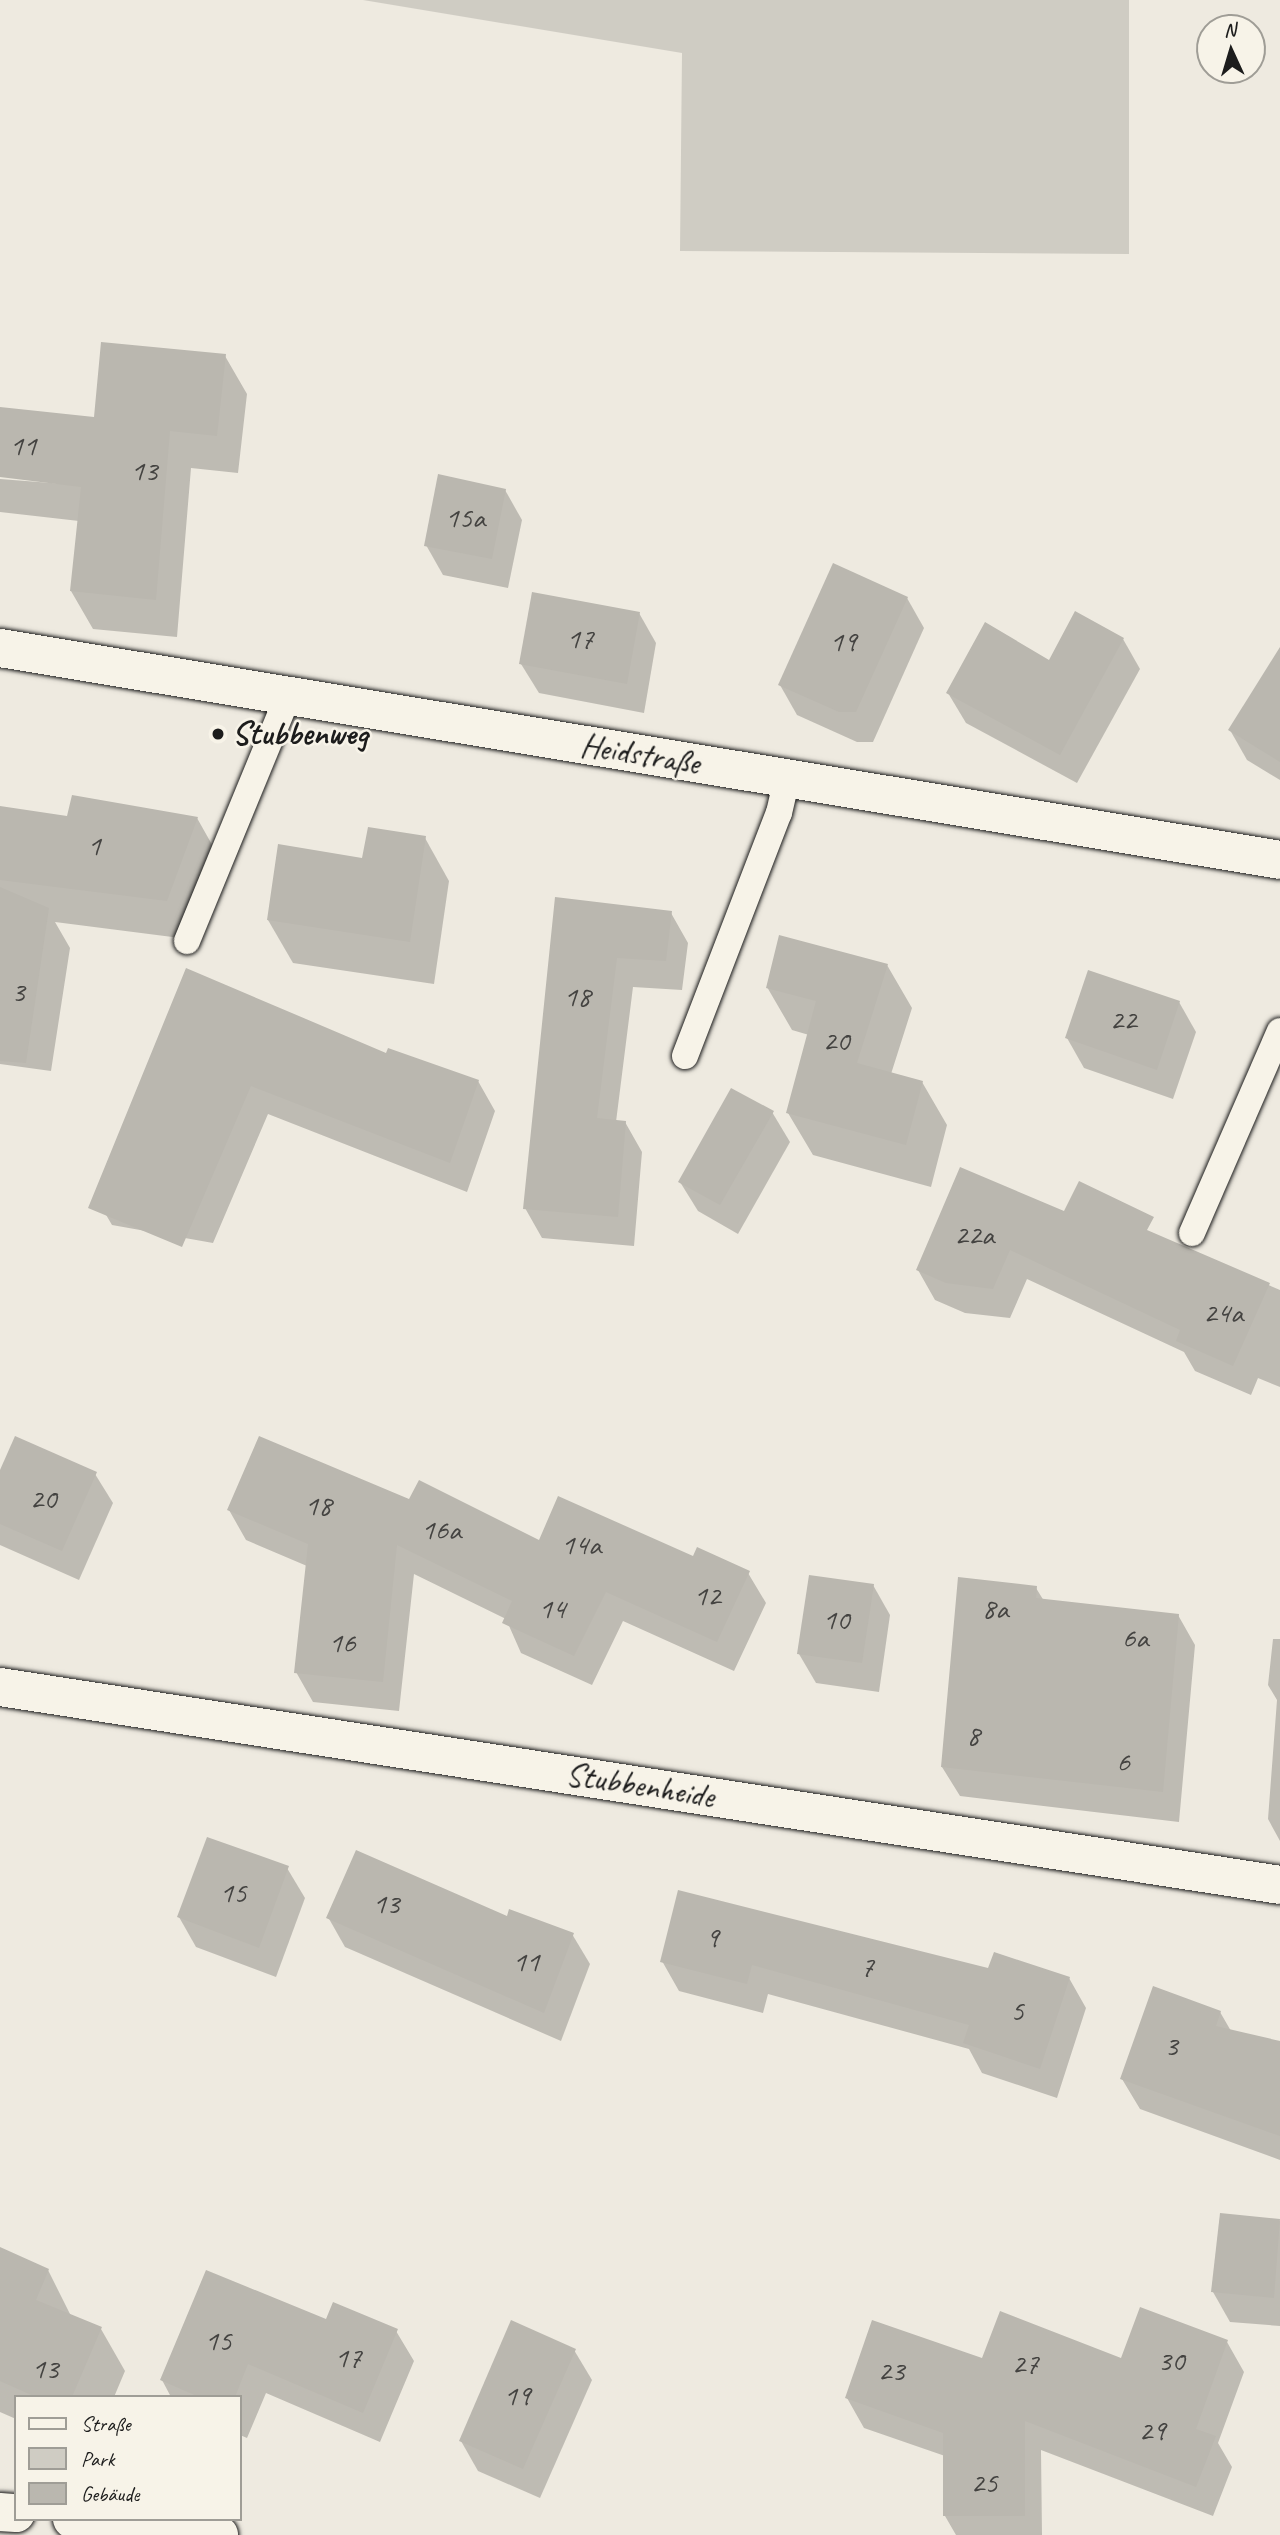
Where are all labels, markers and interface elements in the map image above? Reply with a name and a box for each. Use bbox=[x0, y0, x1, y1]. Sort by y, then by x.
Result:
north arrow bbox=[1196, 14, 1266, 84]
text: N bbox=[1223, 18, 1236, 42]
house number: 11 bbox=[10, 427, 36, 463]
house number: 13 bbox=[131, 452, 157, 488]
house number: 15a bbox=[445, 499, 485, 535]
house number: 17 bbox=[567, 620, 593, 656]
house number: 19 bbox=[830, 623, 856, 659]
place label: Stubbenweg bbox=[232, 714, 368, 754]
marker: Stubbenweg bbox=[210, 726, 226, 742]
street label: Heidstraße bbox=[578, 726, 702, 784]
house number: 1 bbox=[87, 827, 101, 863]
house number: 3 bbox=[11, 973, 25, 1009]
house number: 18 bbox=[564, 978, 590, 1014]
house number: 22 bbox=[1110, 1001, 1136, 1037]
house number: 20 bbox=[823, 1022, 849, 1058]
house number: 22a bbox=[954, 1216, 994, 1252]
house number: 24a bbox=[1203, 1294, 1243, 1330]
house number: 20 bbox=[30, 1480, 56, 1516]
house number: 18 bbox=[305, 1487, 331, 1523]
house number: 16a bbox=[421, 1511, 461, 1547]
house number: 14a bbox=[561, 1526, 601, 1562]
house number: 12 bbox=[694, 1577, 720, 1613]
house number: 14 bbox=[539, 1590, 565, 1626]
house number: 8a bbox=[982, 1590, 1008, 1626]
house number: 10 bbox=[823, 1601, 849, 1637]
house number: 6a bbox=[1122, 1619, 1148, 1655]
house number: 16 bbox=[329, 1624, 355, 1660]
house number: 8 bbox=[966, 1717, 980, 1753]
house number: 6 bbox=[1116, 1743, 1130, 1779]
street label: Stubbenheide bbox=[563, 1755, 717, 1817]
house number: 15 bbox=[220, 1874, 246, 1910]
house number: 13 bbox=[373, 1885, 399, 1921]
house number: 9 bbox=[705, 1919, 719, 1955]
house number: 11 bbox=[513, 1943, 539, 1979]
house number: 7 bbox=[860, 1948, 874, 1984]
house number: 5 bbox=[1010, 1992, 1024, 2028]
house number: 3 bbox=[1164, 2027, 1178, 2063]
house number: 15 bbox=[205, 2322, 231, 2358]
house number: 17 bbox=[335, 2339, 361, 2375]
house number: 30 bbox=[1158, 2342, 1184, 2378]
house number: 27 bbox=[1012, 2345, 1038, 2381]
house number: 13 bbox=[32, 2350, 58, 2386]
house number: 23 bbox=[878, 2352, 904, 2388]
house number: 19 bbox=[504, 2377, 530, 2413]
legend bbox=[14, 2395, 242, 2521]
text: Straße bbox=[81, 2411, 131, 2437]
house number: 29 bbox=[1139, 2412, 1165, 2448]
text: Park bbox=[81, 2446, 114, 2472]
house number: 25 bbox=[971, 2464, 997, 2500]
text: Gebäude bbox=[81, 2481, 139, 2507]

